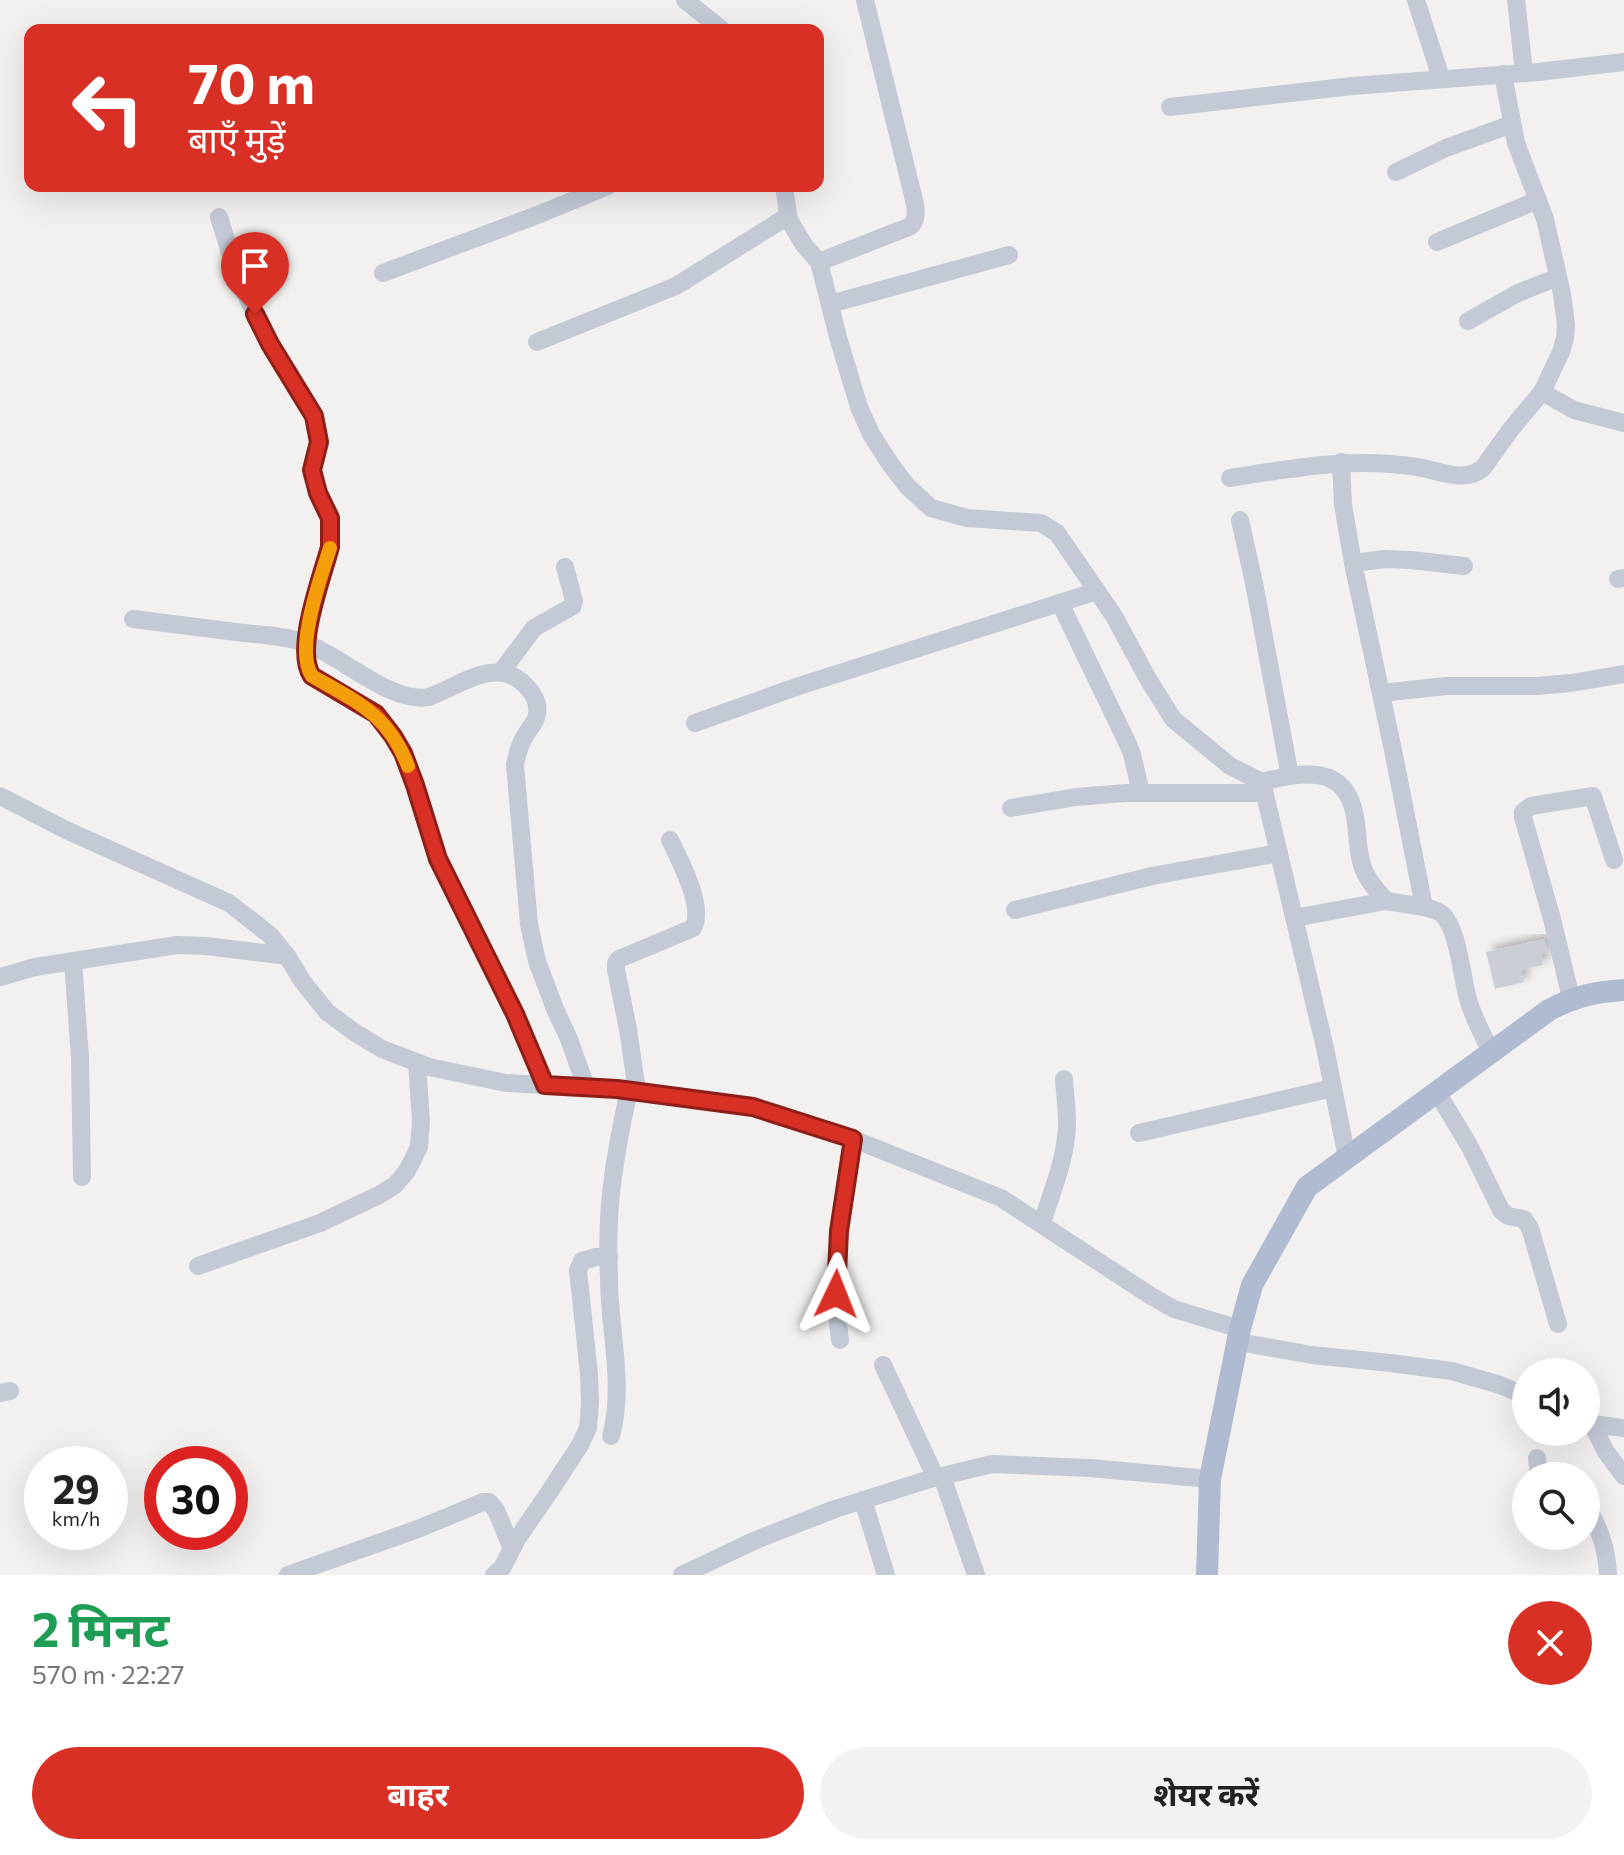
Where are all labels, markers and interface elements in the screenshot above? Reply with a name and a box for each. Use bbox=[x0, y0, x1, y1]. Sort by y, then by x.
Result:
text: 70 m bbox=[188, 47, 315, 116]
icon: left bbox=[56, 56, 160, 160]
text: बाएँ मुड़ें bbox=[188, 116, 285, 160]
pin bbox=[221, 232, 289, 314]
icon: arrive bbox=[233, 244, 277, 288]
position arrow bbox=[794, 1252, 878, 1336]
map controls bbox=[1512, 1358, 1600, 1550]
button: sound bbox=[1512, 1358, 1600, 1446]
speed limit sign: 30 bbox=[144, 1446, 248, 1550]
button: search bbox=[1512, 1462, 1600, 1550]
text: 29 bbox=[52, 1463, 100, 1512]
text: km/h bbox=[52, 1506, 100, 1530]
text: 2 मिनट bbox=[32, 1598, 169, 1657]
button: close bbox=[1508, 1601, 1592, 1685]
text: 570 m · 22:27 bbox=[32, 1658, 184, 1689]
button: बाहर bbox=[32, 1747, 804, 1839]
button: शेयर करें bbox=[820, 1747, 1592, 1839]

